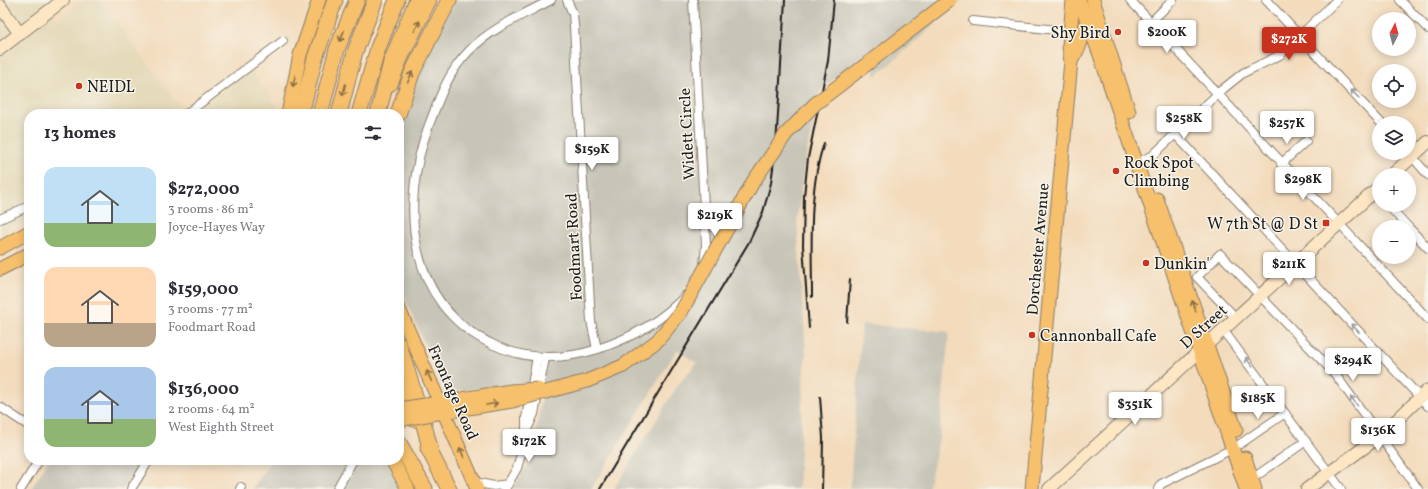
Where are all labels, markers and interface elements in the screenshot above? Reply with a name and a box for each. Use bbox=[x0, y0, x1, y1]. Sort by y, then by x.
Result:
north arrow bbox=[1372, 12, 1416, 56]
map controls bbox=[1372, 12, 1416, 264]
one-way arrow bbox=[414, 20, 421, 32]
pin: $200K bbox=[1139, 20, 1195, 54]
place label: Shy Bird bbox=[1050, 23, 1110, 45]
text: $200K bbox=[1147, 24, 1187, 42]
marker: Shy Bird bbox=[1113, 27, 1123, 37]
pin: $272K bbox=[1261, 27, 1317, 61]
one-way arrow bbox=[337, 30, 345, 42]
text: $272K bbox=[1271, 31, 1307, 49]
button: locate bbox=[1372, 64, 1416, 108]
one-way arrow bbox=[407, 72, 415, 84]
one-way arrow bbox=[290, 75, 298, 88]
place label: NEIDL bbox=[87, 77, 135, 99]
marker: NEIDL bbox=[74, 81, 84, 91]
one-way arrow bbox=[340, 83, 348, 96]
street label: Widett Circle bbox=[675, 87, 701, 181]
one-way arrow bbox=[1350, 89, 1359, 100]
pin: $258K bbox=[1156, 106, 1212, 140]
text: $258K bbox=[1166, 110, 1202, 128]
pin: $257K bbox=[1259, 111, 1315, 145]
text: $257K bbox=[1269, 115, 1305, 133]
button: layers bbox=[1372, 116, 1416, 160]
text: 13 homes bbox=[44, 122, 116, 145]
icon: filters bbox=[362, 122, 384, 144]
pin: $159K bbox=[564, 137, 620, 171]
text: $159K bbox=[574, 141, 610, 159]
place label: Rock Spot Climbing bbox=[1124, 153, 1194, 193]
marker: Rock Spot Climbing bbox=[1111, 166, 1121, 176]
pin: $298K bbox=[1275, 167, 1331, 201]
button: + bbox=[1372, 168, 1416, 212]
text: $298K bbox=[1284, 171, 1322, 189]
text: $272,000 bbox=[168, 178, 240, 201]
street label: Dorchester Avenue bbox=[1022, 182, 1056, 316]
icon: home bbox=[76, 183, 124, 231]
street label: Foodmart Road bbox=[561, 192, 589, 301]
text: 3 rooms · 86 m² bbox=[168, 201, 253, 219]
pin: $219K bbox=[687, 203, 743, 237]
text: $219K bbox=[697, 207, 733, 225]
place label: W 7th St @ D St bbox=[1207, 214, 1318, 236]
marker: W 7th St @ D St bbox=[1321, 218, 1331, 228]
text: Joyce-Hayes Way bbox=[168, 219, 265, 237]
button: − bbox=[1372, 220, 1416, 264]
pin: $211K bbox=[1261, 252, 1317, 286]
place label: Dunkin' bbox=[1154, 254, 1210, 276]
text: $211K bbox=[1272, 256, 1306, 274]
marker: Dunkin' bbox=[1141, 258, 1151, 268]
text: $159,000 bbox=[168, 278, 238, 301]
icon: home bbox=[76, 283, 124, 331]
street label: D Street bbox=[1176, 300, 1233, 355]
one-way arrow bbox=[1190, 300, 1197, 313]
text: 3 rooms · 77 m² bbox=[168, 301, 253, 319]
text: Foodmart Road bbox=[168, 319, 256, 337]
one-way arrow bbox=[1351, 322, 1360, 333]
place label: Cannonball Cafe bbox=[1040, 326, 1157, 348]
marker: Cannonball Cafe bbox=[1027, 330, 1037, 340]
street label: Frontage Road bbox=[421, 342, 483, 444]
pin: $294K bbox=[1325, 348, 1381, 382]
text: $294K bbox=[1334, 352, 1372, 370]
one-way arrow bbox=[1244, 357, 1253, 368]
one-way arrow bbox=[425, 371, 432, 383]
text: $136,000 bbox=[168, 378, 239, 401]
icon: home bbox=[76, 383, 124, 431]
pin: $185K bbox=[1230, 386, 1286, 420]
text: $185K bbox=[1241, 390, 1275, 408]
pin: $351K bbox=[1107, 392, 1163, 426]
text: $351K bbox=[1118, 396, 1152, 414]
one-way arrow bbox=[1350, 396, 1358, 407]
one-way arrow bbox=[485, 400, 498, 408]
text: 2 rooms · 64 m² bbox=[168, 401, 255, 419]
pin: $136K bbox=[1350, 418, 1406, 452]
text: West Eighth Street bbox=[168, 419, 274, 437]
text: $136K bbox=[1360, 422, 1396, 440]
pin: $172K bbox=[501, 429, 557, 463]
text: $172K bbox=[512, 433, 546, 451]
one-way arrow bbox=[458, 448, 465, 460]

